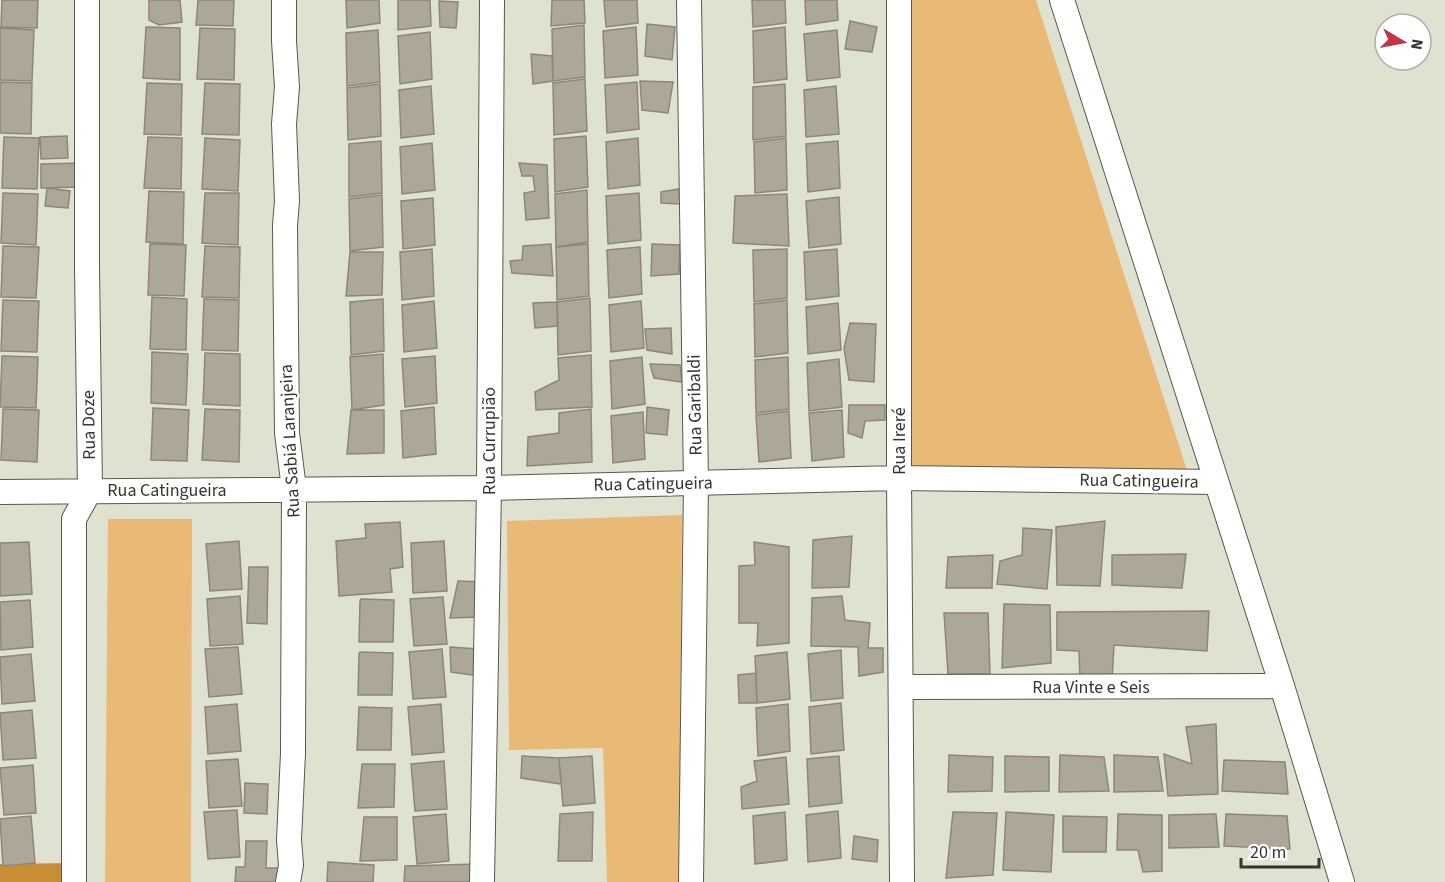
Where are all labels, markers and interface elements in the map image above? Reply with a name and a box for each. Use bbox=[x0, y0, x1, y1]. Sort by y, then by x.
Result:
north arrow bbox=[1373, 12, 1433, 72]
text: N bbox=[1405, 37, 1429, 52]
street label: Rua Garibaldi bbox=[682, 354, 708, 456]
street label: Rua Sabiá Laranjeira bbox=[273, 364, 307, 518]
street label: Rua Currupião bbox=[477, 387, 502, 495]
street label: Rua Doze bbox=[76, 390, 102, 460]
street label: Rua Ireré bbox=[887, 407, 912, 475]
street label: Rua Catingueira bbox=[1079, 467, 1199, 495]
street label: Rua Catingueira bbox=[593, 470, 713, 498]
street label: Rua Catingueira bbox=[107, 478, 227, 503]
street label: Rua Vinte e Seis bbox=[1032, 675, 1150, 700]
scale bar bbox=[1241, 831, 1319, 869]
text: 20 m bbox=[1250, 840, 1286, 865]

